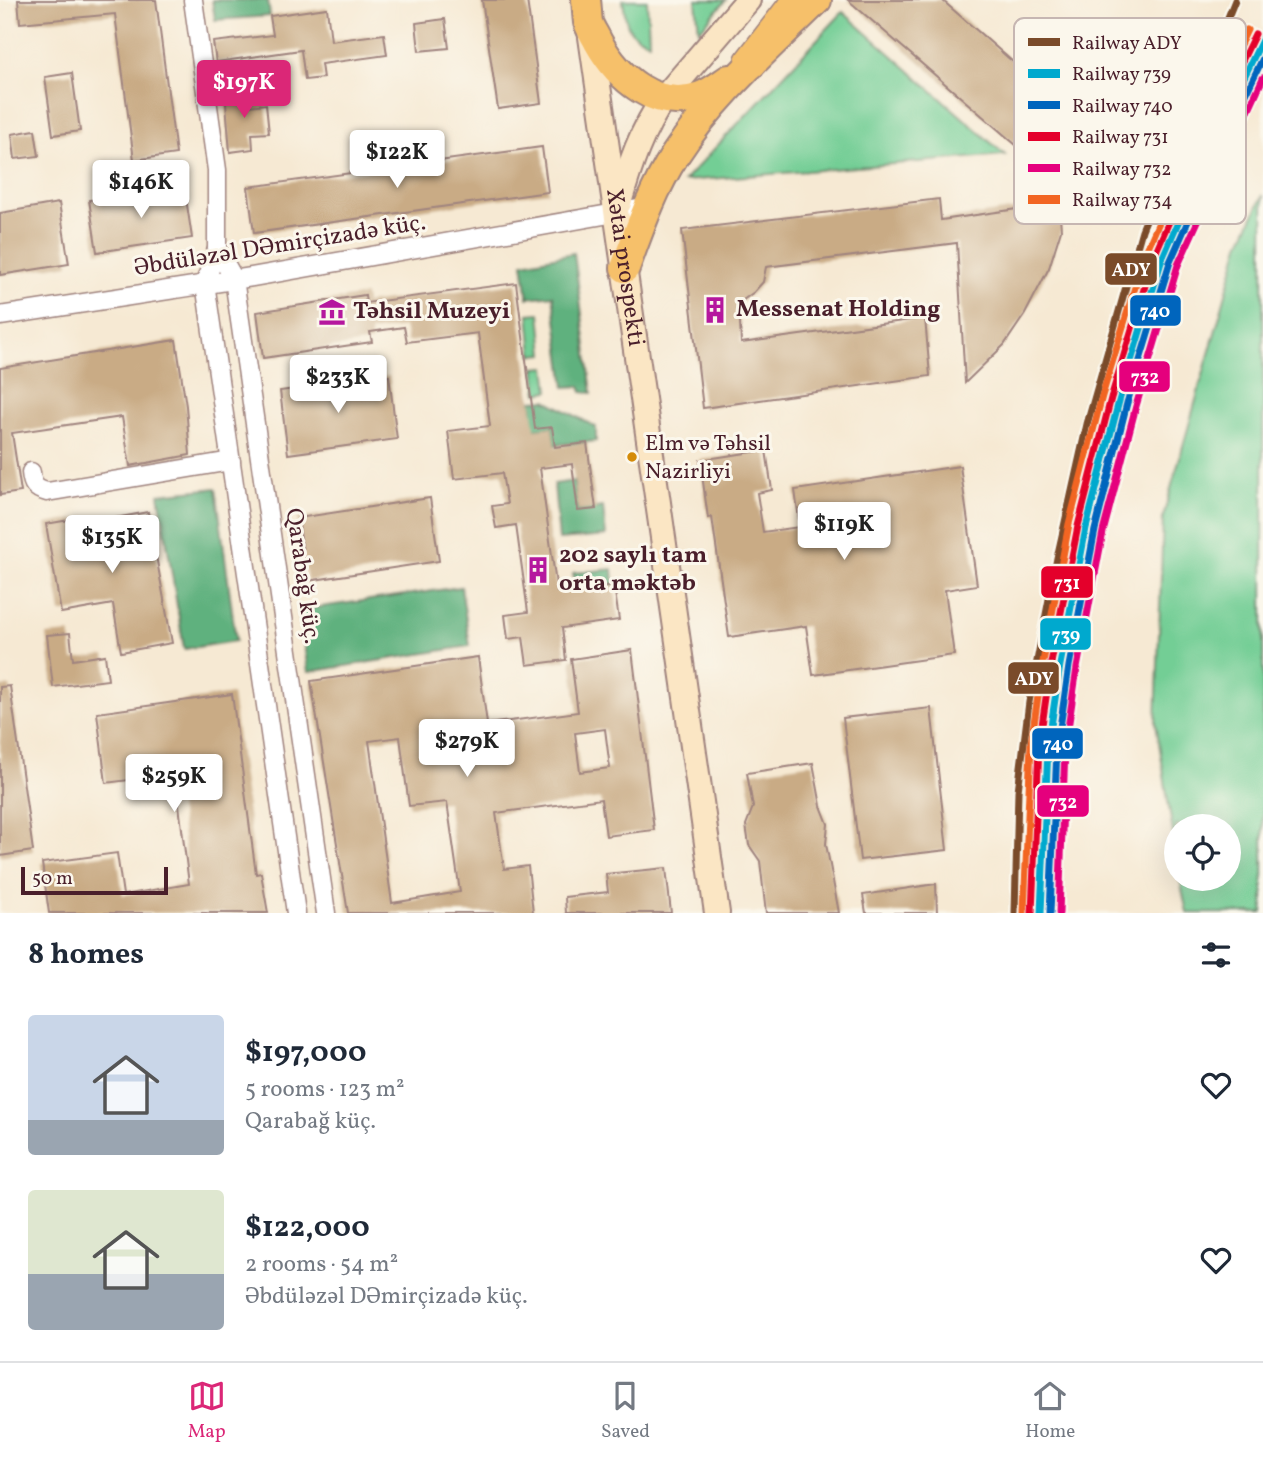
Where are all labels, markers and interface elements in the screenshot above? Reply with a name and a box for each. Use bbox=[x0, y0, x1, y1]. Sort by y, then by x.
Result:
legend bbox=[1014, 18, 1246, 224]
text: Railway ADY bbox=[1072, 31, 1182, 57]
pin: $197K bbox=[195, 60, 293, 120]
text: Railway 739 bbox=[1072, 62, 1171, 88]
text: $197K bbox=[213, 67, 275, 99]
text: Railway 740 bbox=[1072, 94, 1173, 120]
text: Railway 731 bbox=[1072, 125, 1169, 151]
pin: $122K bbox=[348, 130, 446, 190]
text: $122K bbox=[366, 137, 428, 169]
text: Railway 732 bbox=[1072, 157, 1172, 183]
pin: $146K bbox=[92, 160, 190, 220]
text: $146K bbox=[108, 167, 174, 199]
street label: Xətai prospekti bbox=[596, 186, 652, 349]
text: Railway 734 bbox=[1072, 188, 1173, 214]
street label: Əbdüləzəl DƏmirçizadə küç. bbox=[132, 206, 428, 286]
line badge: ADY bbox=[1104, 252, 1158, 286]
text: ADY bbox=[1112, 258, 1150, 284]
place label: Messenat Holding bbox=[736, 293, 940, 327]
line badge: 740 bbox=[1129, 294, 1182, 327]
place label: Təhsil Muzeyi bbox=[353, 295, 510, 329]
building icon: Messenat Holding bbox=[700, 295, 730, 325]
museum icon: Təhsil Muzeyi bbox=[317, 297, 347, 327]
text: 740 bbox=[1140, 299, 1171, 325]
pin: $233K bbox=[289, 356, 387, 415]
line badge: 732 bbox=[1118, 360, 1171, 393]
text: $233K bbox=[306, 362, 370, 394]
text: 732 bbox=[1131, 365, 1159, 391]
place label: Elm və Təhsil Nazirliyi bbox=[645, 429, 771, 488]
marker: Elm və Təhsil Nazirliyi bbox=[625, 450, 639, 464]
pin: $119K bbox=[795, 503, 893, 562]
street label: Qarabağ küç. bbox=[276, 506, 328, 646]
text: $119K bbox=[814, 509, 874, 541]
pin: $135K bbox=[63, 516, 161, 575]
text: $135K bbox=[81, 522, 143, 554]
place label: 202 saylı tam orta məktəb bbox=[559, 539, 707, 601]
building icon: 202 saylı tam orta məktəb bbox=[523, 555, 553, 585]
line badge: 731 bbox=[1040, 565, 1094, 599]
text: 731 bbox=[1054, 571, 1080, 597]
line badge: 739 bbox=[1039, 617, 1092, 651]
text: 739 bbox=[1052, 623, 1080, 649]
line badge: ADY bbox=[1007, 661, 1060, 695]
text: ADY bbox=[1015, 667, 1053, 693]
pin: $279K bbox=[418, 720, 516, 779]
text: $279K bbox=[435, 726, 499, 758]
line badge: 740 bbox=[1031, 727, 1084, 760]
text: 740 bbox=[1043, 732, 1074, 758]
pin: $259K bbox=[125, 754, 223, 814]
text: $259K bbox=[142, 761, 207, 793]
line badge: 732 bbox=[1036, 784, 1090, 818]
text: 732 bbox=[1049, 790, 1077, 816]
map controls bbox=[1164, 814, 1241, 891]
button: locate bbox=[1164, 814, 1241, 891]
scale bar bbox=[21, 864, 168, 896]
text: 50 m bbox=[32, 866, 73, 892]
text: 8 homes bbox=[28, 934, 144, 976]
icon: filters bbox=[1197, 936, 1235, 974]
text: $197,000 bbox=[245, 1032, 366, 1074]
icon: home bbox=[84, 1043, 168, 1127]
icon: heart bbox=[1197, 1066, 1235, 1104]
text: 5 rooms · 123 m² bbox=[245, 1074, 405, 1106]
text: Qarabağ küç. bbox=[245, 1106, 376, 1138]
text: $122,000 bbox=[245, 1207, 370, 1249]
icon: home bbox=[84, 1218, 168, 1302]
icon: heart bbox=[1197, 1241, 1235, 1279]
text: 2 rooms · 54 m² bbox=[245, 1249, 398, 1281]
text: Əbdüləzəl DƏmirçizadə küç. bbox=[245, 1281, 528, 1313]
tab: Map bbox=[188, 1377, 226, 1445]
tab: Saved bbox=[601, 1377, 650, 1445]
tab: Home bbox=[1025, 1377, 1075, 1445]

